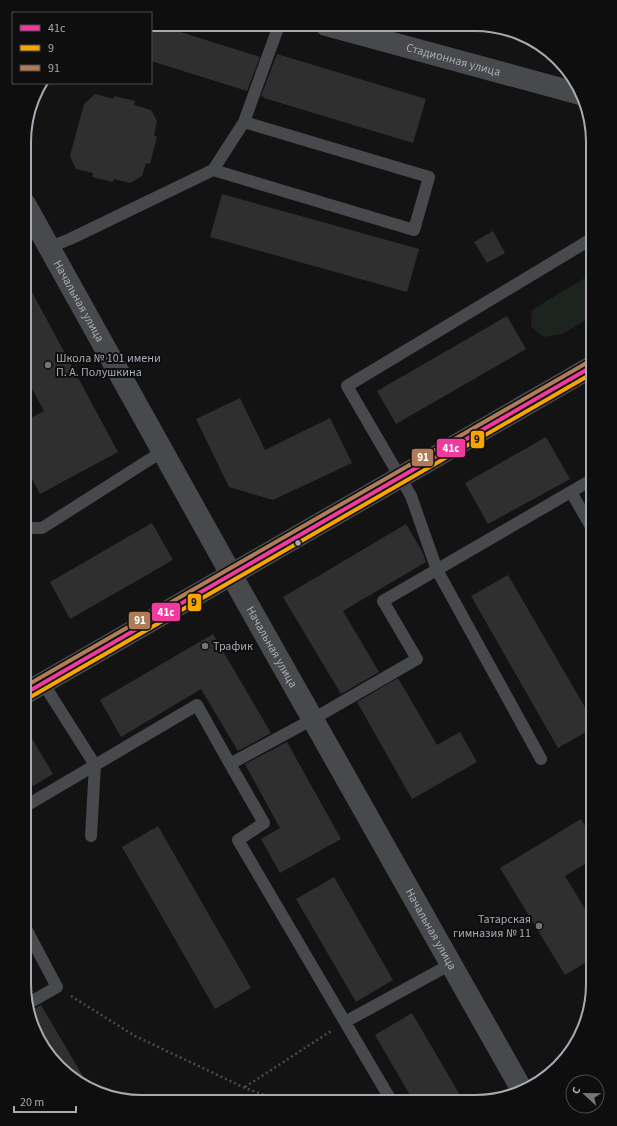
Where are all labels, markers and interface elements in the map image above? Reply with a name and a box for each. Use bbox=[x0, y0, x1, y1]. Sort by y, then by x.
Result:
legend bbox=[12, 12, 152, 84]
text: 41с bbox=[48, 20, 66, 37]
street label: Стадионная улица bbox=[404, 39, 503, 81]
text: 9 bbox=[48, 40, 54, 57]
text: 91 bbox=[48, 60, 60, 77]
street label: Начальная улица bbox=[49, 257, 109, 345]
place label: Школа № 101 имени П. А. Полушкина bbox=[56, 350, 161, 381]
marker: Школа № 101 имени П. А. Полушкина bbox=[43, 360, 53, 370]
line badge: 9 bbox=[470, 430, 485, 449]
text: 9 bbox=[474, 432, 480, 447]
line badge: 41с bbox=[436, 438, 466, 458]
text: 41с bbox=[443, 441, 459, 456]
line badge: 91 bbox=[411, 448, 434, 467]
text: 91 bbox=[417, 450, 429, 465]
unlabelled marker bbox=[293, 538, 303, 548]
line badge: 9 bbox=[187, 593, 202, 612]
text: 9 bbox=[191, 595, 197, 610]
line badge: 41с bbox=[151, 602, 181, 622]
street label: Начальная улица bbox=[242, 603, 302, 691]
text: 41с bbox=[158, 605, 174, 620]
line badge: 91 bbox=[128, 611, 151, 630]
text: 91 bbox=[134, 613, 146, 628]
place label: Трафик bbox=[213, 638, 253, 655]
marker: Трафик bbox=[200, 641, 210, 651]
street label: Начальная улица bbox=[401, 885, 461, 973]
place label: Татарская гимназия № 11 bbox=[453, 911, 531, 942]
marker: Татарская гимназия № 11 bbox=[534, 921, 544, 931]
north arrow bbox=[565, 1074, 605, 1114]
text: С bbox=[568, 1084, 585, 1096]
scale bar bbox=[14, 1088, 76, 1114]
text: 20 m bbox=[20, 1094, 44, 1111]

